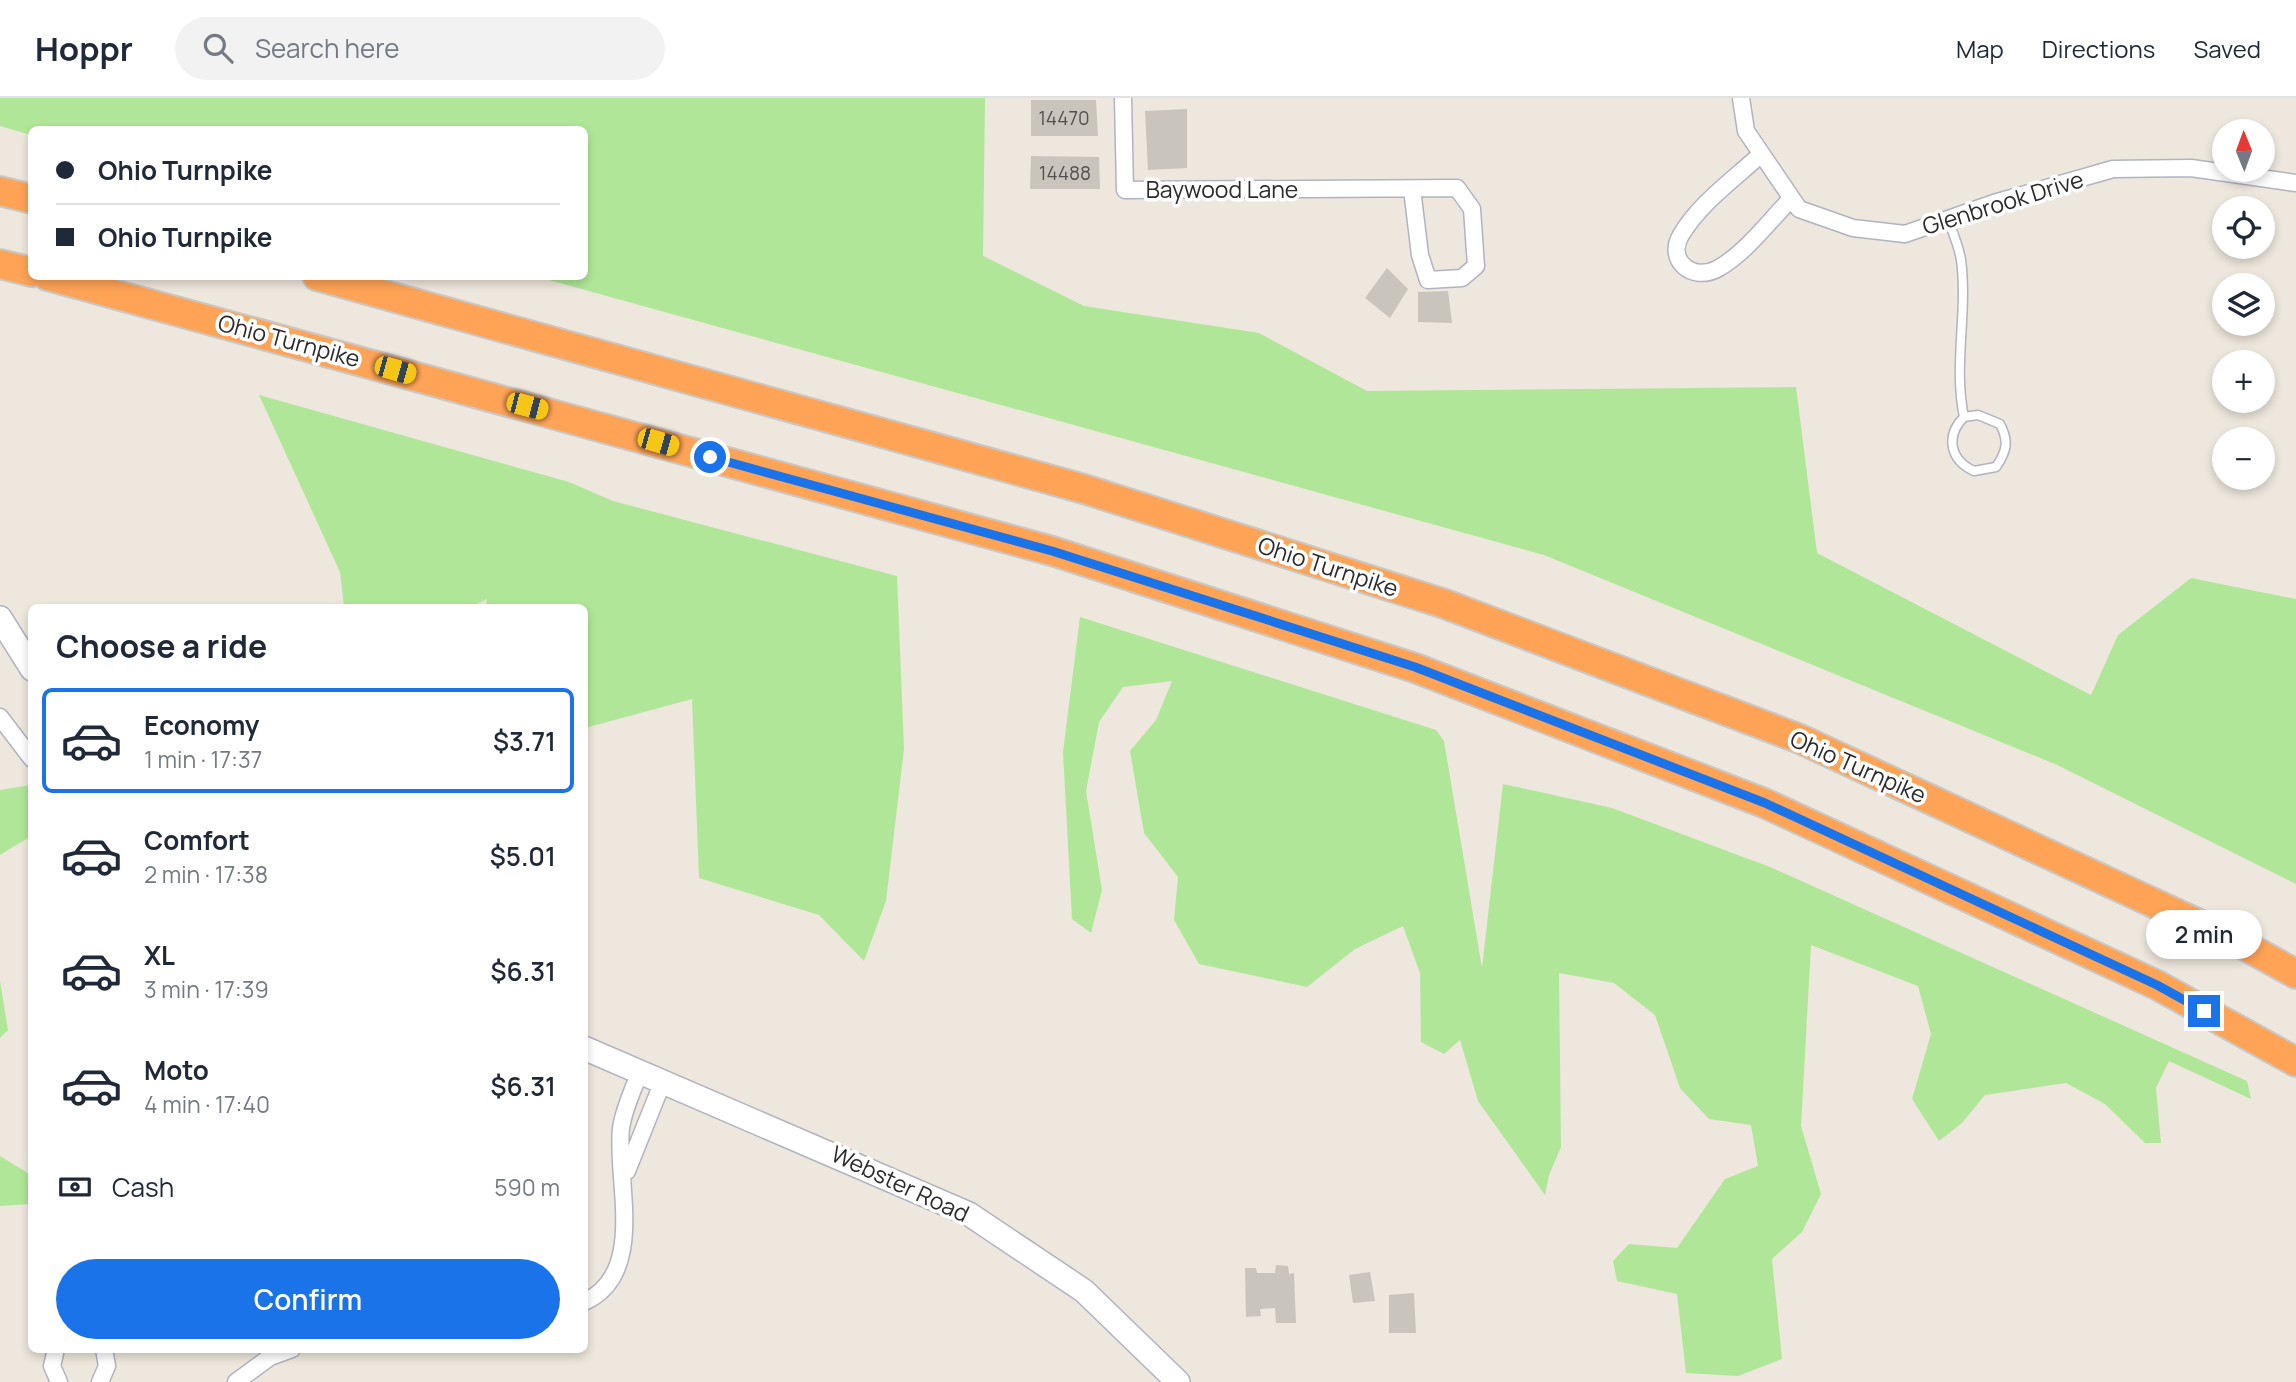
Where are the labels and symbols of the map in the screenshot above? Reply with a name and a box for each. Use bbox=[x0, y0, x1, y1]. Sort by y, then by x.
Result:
house number: 14470 bbox=[1038, 105, 1090, 131]
north arrow bbox=[2212, 119, 2275, 182]
house number: 14488 bbox=[1039, 160, 1091, 186]
street label: Glenbrook Drive bbox=[1918, 162, 2087, 242]
street label: Baywood Lane bbox=[1146, 173, 1298, 205]
street label: Ohio Turnpike bbox=[215, 306, 364, 374]
car bbox=[372, 354, 419, 386]
car bbox=[504, 390, 551, 422]
car bbox=[635, 426, 682, 458]
route start bbox=[694, 441, 726, 473]
street label: Ohio Turnpike bbox=[1254, 528, 1403, 604]
street label: Ohio Turnpike bbox=[1785, 722, 1931, 810]
callout: 2 min bbox=[2146, 909, 2262, 958]
route end bbox=[2188, 995, 2220, 1027]
street label: Webster Road bbox=[826, 1137, 975, 1229]

